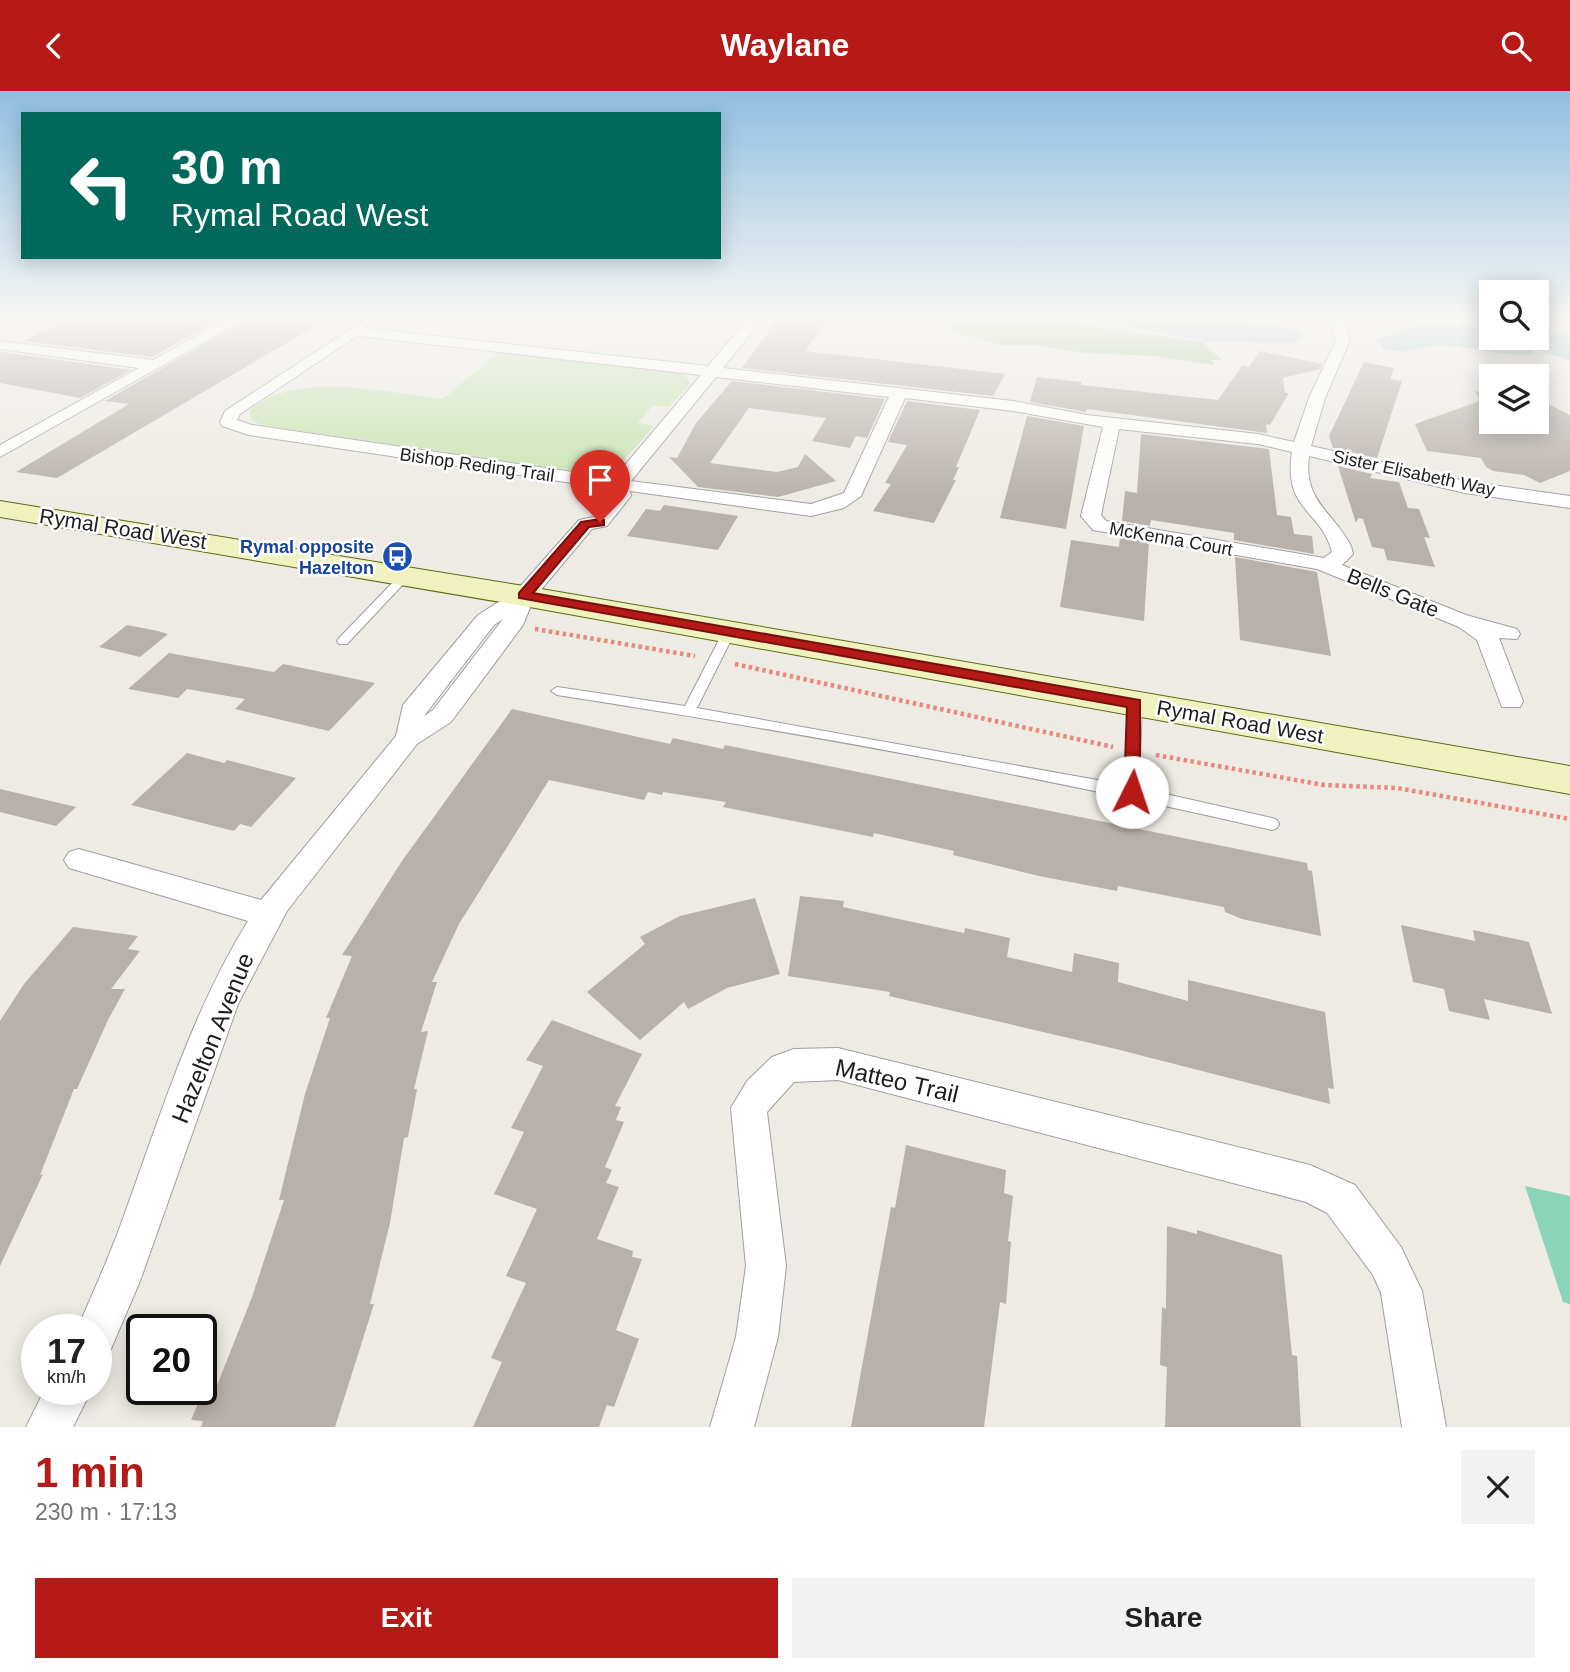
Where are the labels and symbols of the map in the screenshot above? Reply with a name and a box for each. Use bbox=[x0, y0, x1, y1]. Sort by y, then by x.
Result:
street label: Bishop Reding Trail bbox=[398, 444, 556, 486]
street label: Sister Elisabeth Way bbox=[1331, 446, 1497, 500]
pin bbox=[570, 450, 630, 522]
street label: Rymal Road West bbox=[38, 504, 208, 553]
street label: McKenna Court bbox=[1108, 518, 1234, 560]
place label: Rymal opposite Hazelton bbox=[240, 537, 374, 578]
bus stop icon: Rymal opposite Hazelton bbox=[380, 540, 414, 574]
street label: Bells Gate bbox=[1344, 564, 1442, 621]
street label: Rymal Road West bbox=[1155, 696, 1325, 748]
position arrow bbox=[1095, 755, 1169, 829]
street label: Hazelton Avenue bbox=[166, 949, 259, 1127]
street label: Matteo Trail bbox=[833, 1053, 961, 1108]
speed limit sign: 20 bbox=[126, 1314, 217, 1405]

